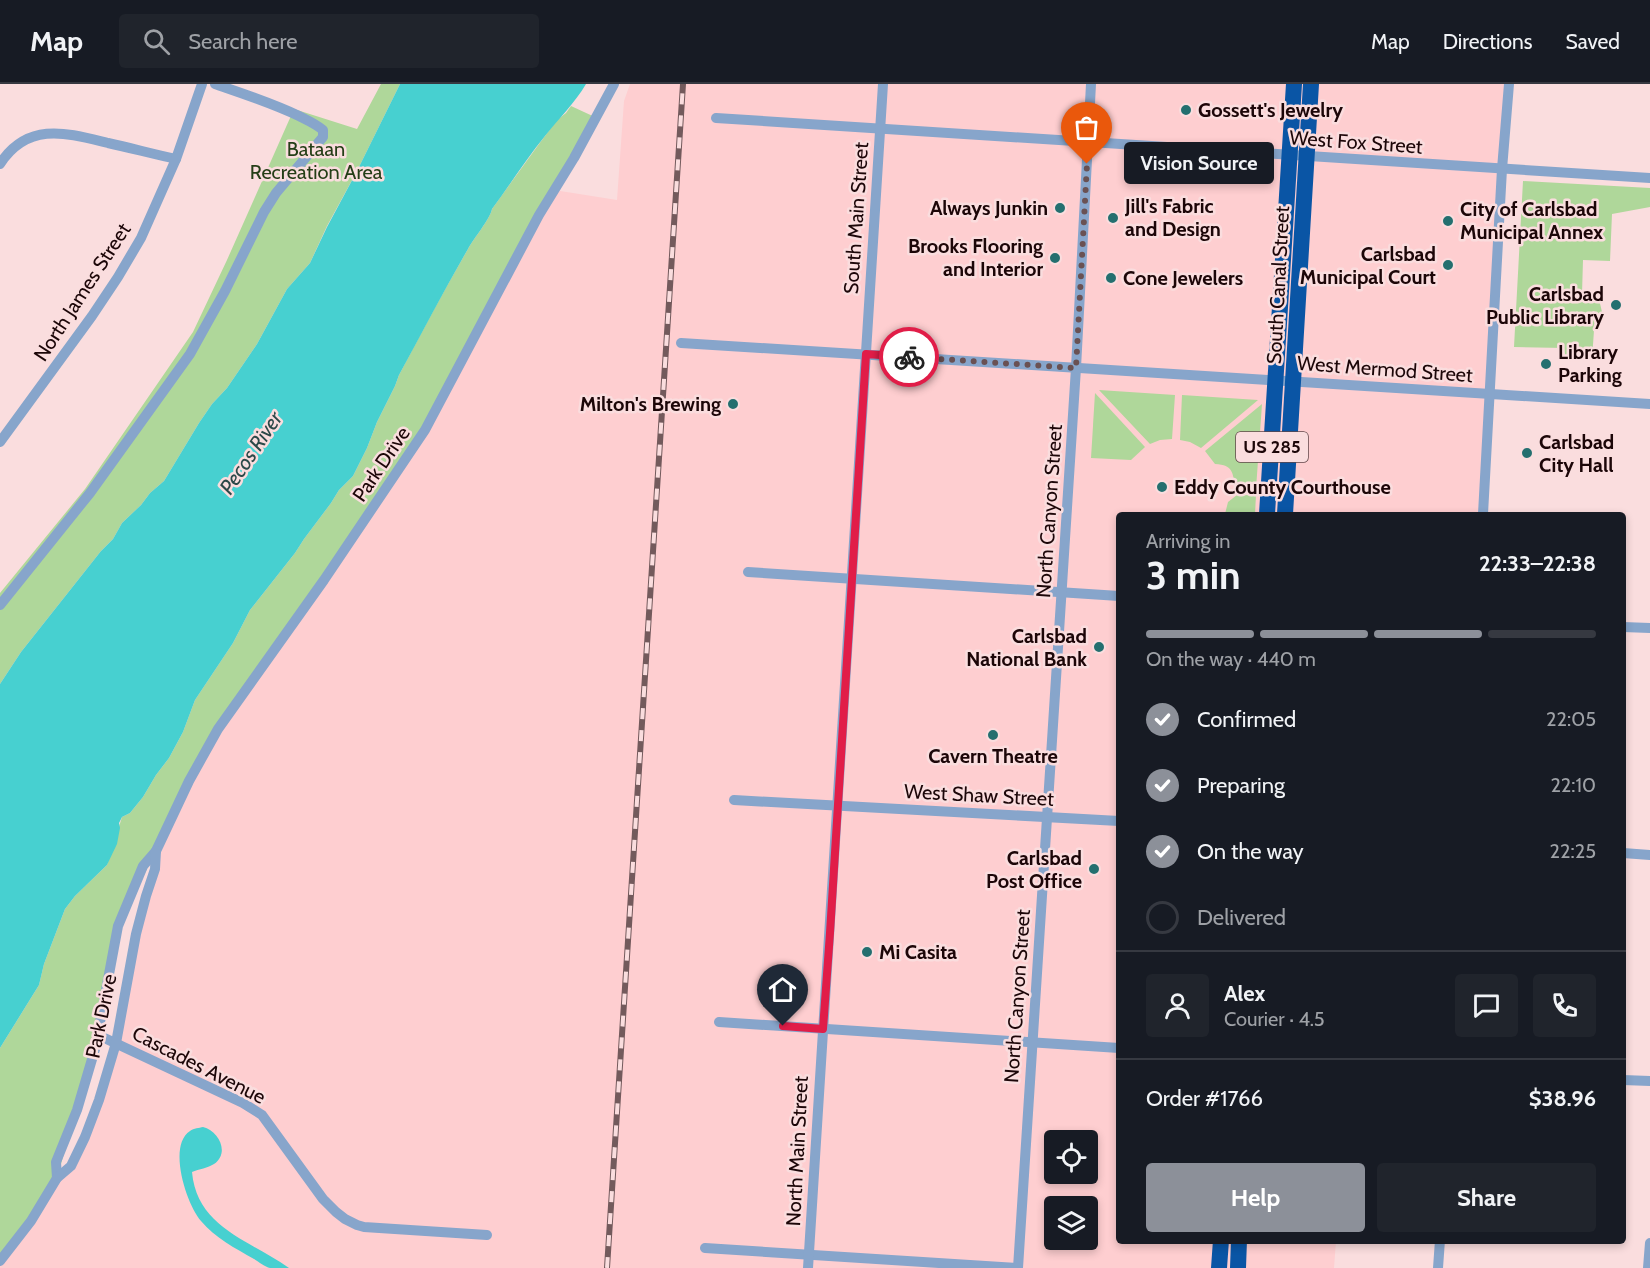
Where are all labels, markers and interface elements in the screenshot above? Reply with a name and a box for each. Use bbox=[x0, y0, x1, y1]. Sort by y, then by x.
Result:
search box bbox=[119, 14, 539, 68]
text: Map bbox=[30, 24, 83, 58]
icon: search bbox=[140, 25, 173, 58]
text: Search here bbox=[188, 28, 297, 55]
text: Map bbox=[1371, 29, 1410, 54]
text: Directions bbox=[1443, 29, 1532, 54]
text: Saved bbox=[1565, 29, 1620, 54]
place label: Gossett's Jewelry bbox=[1198, 98, 1343, 122]
pin bbox=[1061, 102, 1112, 164]
marker: Gossett's Jewelry bbox=[1179, 103, 1193, 117]
icon: bag bbox=[1070, 111, 1103, 144]
street label: West Fox Street bbox=[1289, 125, 1424, 159]
park label: Bataan Recreation Area bbox=[250, 137, 383, 184]
street label: South Main Street bbox=[839, 141, 873, 295]
callout: Vision Source bbox=[1123, 143, 1273, 185]
text: Vision Source bbox=[1140, 151, 1258, 175]
place label: Jill's Fabric and Design bbox=[1124, 194, 1221, 241]
place label: Always Junkin bbox=[930, 196, 1048, 220]
place label: City of Carlsbad Municipal Annex bbox=[1460, 197, 1603, 244]
marker: Always Junkin bbox=[1053, 201, 1067, 215]
street label: South Canal Street bbox=[1262, 205, 1294, 365]
marker: Jill's Fabric and Design bbox=[1106, 211, 1120, 225]
marker: City of Carlsbad Municipal Annex bbox=[1441, 214, 1455, 228]
street label: North James Street bbox=[28, 218, 136, 365]
place label: Brooks Flooring and Interior bbox=[908, 234, 1043, 281]
place label: Carlsbad Municipal Court bbox=[1300, 242, 1436, 289]
marker: Brooks Flooring and Interior bbox=[1048, 251, 1062, 265]
marker: Carlsbad Municipal Court bbox=[1441, 258, 1455, 272]
place label: Cone Jewelers bbox=[1123, 266, 1243, 290]
marker: Cone Jewelers bbox=[1104, 271, 1118, 285]
place label: Carlsbad Public Library bbox=[1486, 282, 1604, 329]
marker: Carlsbad Public Library bbox=[1609, 298, 1623, 312]
courier bbox=[879, 327, 939, 387]
place label: Library Parking bbox=[1558, 340, 1622, 387]
icon: bike bbox=[893, 341, 926, 374]
street label: West Mermod Street bbox=[1296, 351, 1474, 387]
marker: Library Parking bbox=[1539, 357, 1553, 371]
place label: Milton's Brewing bbox=[580, 392, 721, 416]
marker: Milton's Brewing bbox=[726, 397, 740, 411]
water label: Pecos River bbox=[214, 405, 288, 499]
street label: Park Drive bbox=[347, 422, 415, 506]
street label: North Canyon Street bbox=[1031, 423, 1067, 599]
place label: Carlsbad City Hall bbox=[1539, 430, 1614, 477]
road number: US 285 bbox=[1236, 432, 1308, 462]
marker: Carlsbad City Hall bbox=[1520, 446, 1534, 460]
place label: Eddy County Courthouse bbox=[1174, 475, 1391, 499]
marker: Eddy County Courthouse bbox=[1155, 480, 1169, 494]
text: Arriving in bbox=[1146, 529, 1230, 553]
text: 22:33–22:38 bbox=[1479, 550, 1596, 577]
text: 3 min bbox=[1146, 551, 1241, 599]
place label: Carlsbad National Bank bbox=[966, 624, 1087, 671]
marker: Carlsbad National Bank bbox=[1092, 640, 1106, 654]
text: On the way · 440 m bbox=[1146, 647, 1316, 671]
icon: check bbox=[1146, 703, 1179, 736]
text: Confirmed bbox=[1197, 706, 1296, 733]
text: 22:05 bbox=[1546, 707, 1596, 731]
marker: Cavern Theatre bbox=[986, 728, 1000, 742]
place label: Cavern Theatre bbox=[928, 744, 1058, 768]
icon: check bbox=[1146, 769, 1179, 802]
text: Preparing bbox=[1197, 772, 1285, 799]
text: 22:10 bbox=[1550, 773, 1596, 797]
street label: West Shaw Street bbox=[903, 779, 1055, 811]
icon: check bbox=[1146, 835, 1179, 868]
text: On the way bbox=[1197, 838, 1304, 865]
text: 22:25 bbox=[1550, 839, 1596, 863]
place label: Carlsbad Post Office bbox=[986, 846, 1082, 893]
marker: Carlsbad Post Office bbox=[1087, 862, 1101, 876]
text: Delivered bbox=[1197, 904, 1286, 931]
street label: North Canyon Street bbox=[999, 908, 1035, 1084]
place label: Mi Casita bbox=[879, 940, 957, 964]
marker: Mi Casita bbox=[860, 945, 874, 959]
pin bbox=[757, 964, 808, 1026]
street label: Park Drive bbox=[80, 972, 122, 1060]
icon: home bbox=[766, 973, 799, 1006]
button: person bbox=[1146, 974, 1209, 1037]
button: chat bbox=[1455, 974, 1518, 1037]
button: phone bbox=[1533, 974, 1596, 1037]
text: Alex bbox=[1224, 980, 1265, 1007]
text: Courier · 4.5 bbox=[1224, 1007, 1325, 1031]
street label: Cascades Avenue bbox=[128, 1021, 270, 1109]
street label: North Main Street bbox=[781, 1075, 813, 1227]
text: Order #1766 bbox=[1146, 1085, 1263, 1112]
text: $38.96 bbox=[1529, 1085, 1596, 1112]
map controls bbox=[1044, 1130, 1098, 1250]
button: locate bbox=[1044, 1130, 1098, 1184]
button: Help bbox=[1146, 1163, 1365, 1232]
button: Share bbox=[1377, 1163, 1596, 1232]
button: layers bbox=[1044, 1196, 1098, 1250]

